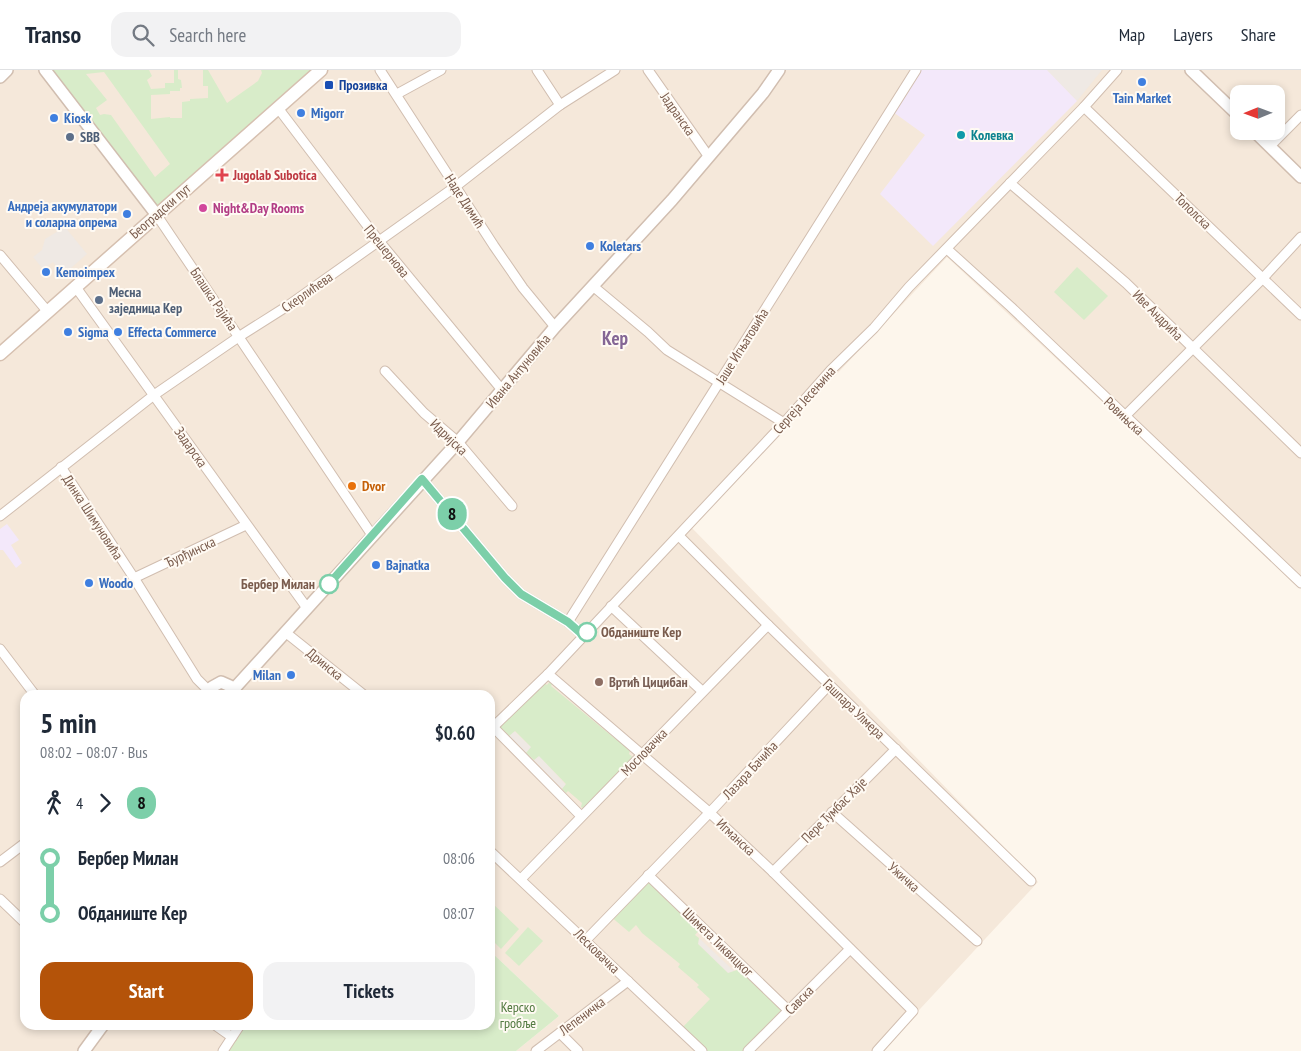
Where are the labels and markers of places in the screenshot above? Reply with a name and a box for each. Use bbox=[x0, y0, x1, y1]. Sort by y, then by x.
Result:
place label: Прозивка bbox=[339, 76, 388, 94]
marker: Tain Market bbox=[1136, 76, 1148, 88]
marker: Прозивка bbox=[323, 79, 335, 91]
place label: Tain Market bbox=[1113, 89, 1171, 107]
place label: Migorr bbox=[311, 104, 345, 122]
marker: Migorr bbox=[295, 107, 307, 119]
place label: Kiosk bbox=[64, 109, 92, 127]
marker: Kiosk bbox=[48, 112, 60, 124]
place label: Колевка bbox=[971, 126, 1014, 144]
place label: SBB bbox=[80, 128, 100, 146]
marker: Колевка bbox=[955, 129, 967, 141]
marker: SBB bbox=[64, 131, 76, 143]
place label: Jugolab Subotica bbox=[232, 166, 317, 184]
marker: Jugolab Subotica bbox=[215, 168, 229, 182]
place label: Андреја акумулатори и соларна опрема bbox=[7, 197, 117, 231]
place label: Night&Day Rooms bbox=[213, 199, 304, 217]
marker: Night&Day Rooms bbox=[197, 202, 209, 214]
marker: Андреја акумулатори и соларна опрема bbox=[121, 208, 133, 220]
place label: Koletars bbox=[600, 237, 641, 255]
marker: Koletars bbox=[584, 240, 596, 252]
place label: Kemoimpex bbox=[56, 263, 116, 281]
marker: Kemoimpex bbox=[40, 266, 52, 278]
place label: Месна заједница Кер bbox=[109, 283, 182, 317]
marker: Месна заједница Кер bbox=[93, 294, 105, 306]
place label: Sigma bbox=[78, 323, 109, 341]
place label: Effecta Commerce bbox=[128, 323, 217, 341]
marker: Sigma bbox=[62, 326, 74, 338]
marker: Effecta Commerce bbox=[112, 326, 124, 338]
place label: Dvor bbox=[362, 477, 386, 495]
marker: Dvor bbox=[346, 480, 358, 492]
place label: Bajnatka bbox=[386, 556, 430, 574]
marker: Bajnatka bbox=[370, 559, 382, 571]
place label: Woodo bbox=[98, 574, 133, 592]
marker: Бербер Милан bbox=[319, 574, 339, 594]
place label: Бербер Милан bbox=[241, 575, 315, 593]
marker: Woodo bbox=[83, 577, 95, 589]
marker: Обданиште Кер bbox=[577, 622, 597, 642]
place label: Обданиште Кер bbox=[601, 623, 682, 641]
place label: Milan bbox=[253, 666, 281, 684]
marker: Milan bbox=[285, 669, 297, 681]
place label: Вртић Цицибан bbox=[609, 673, 688, 691]
marker: Вртић Цицибан bbox=[593, 676, 605, 688]

